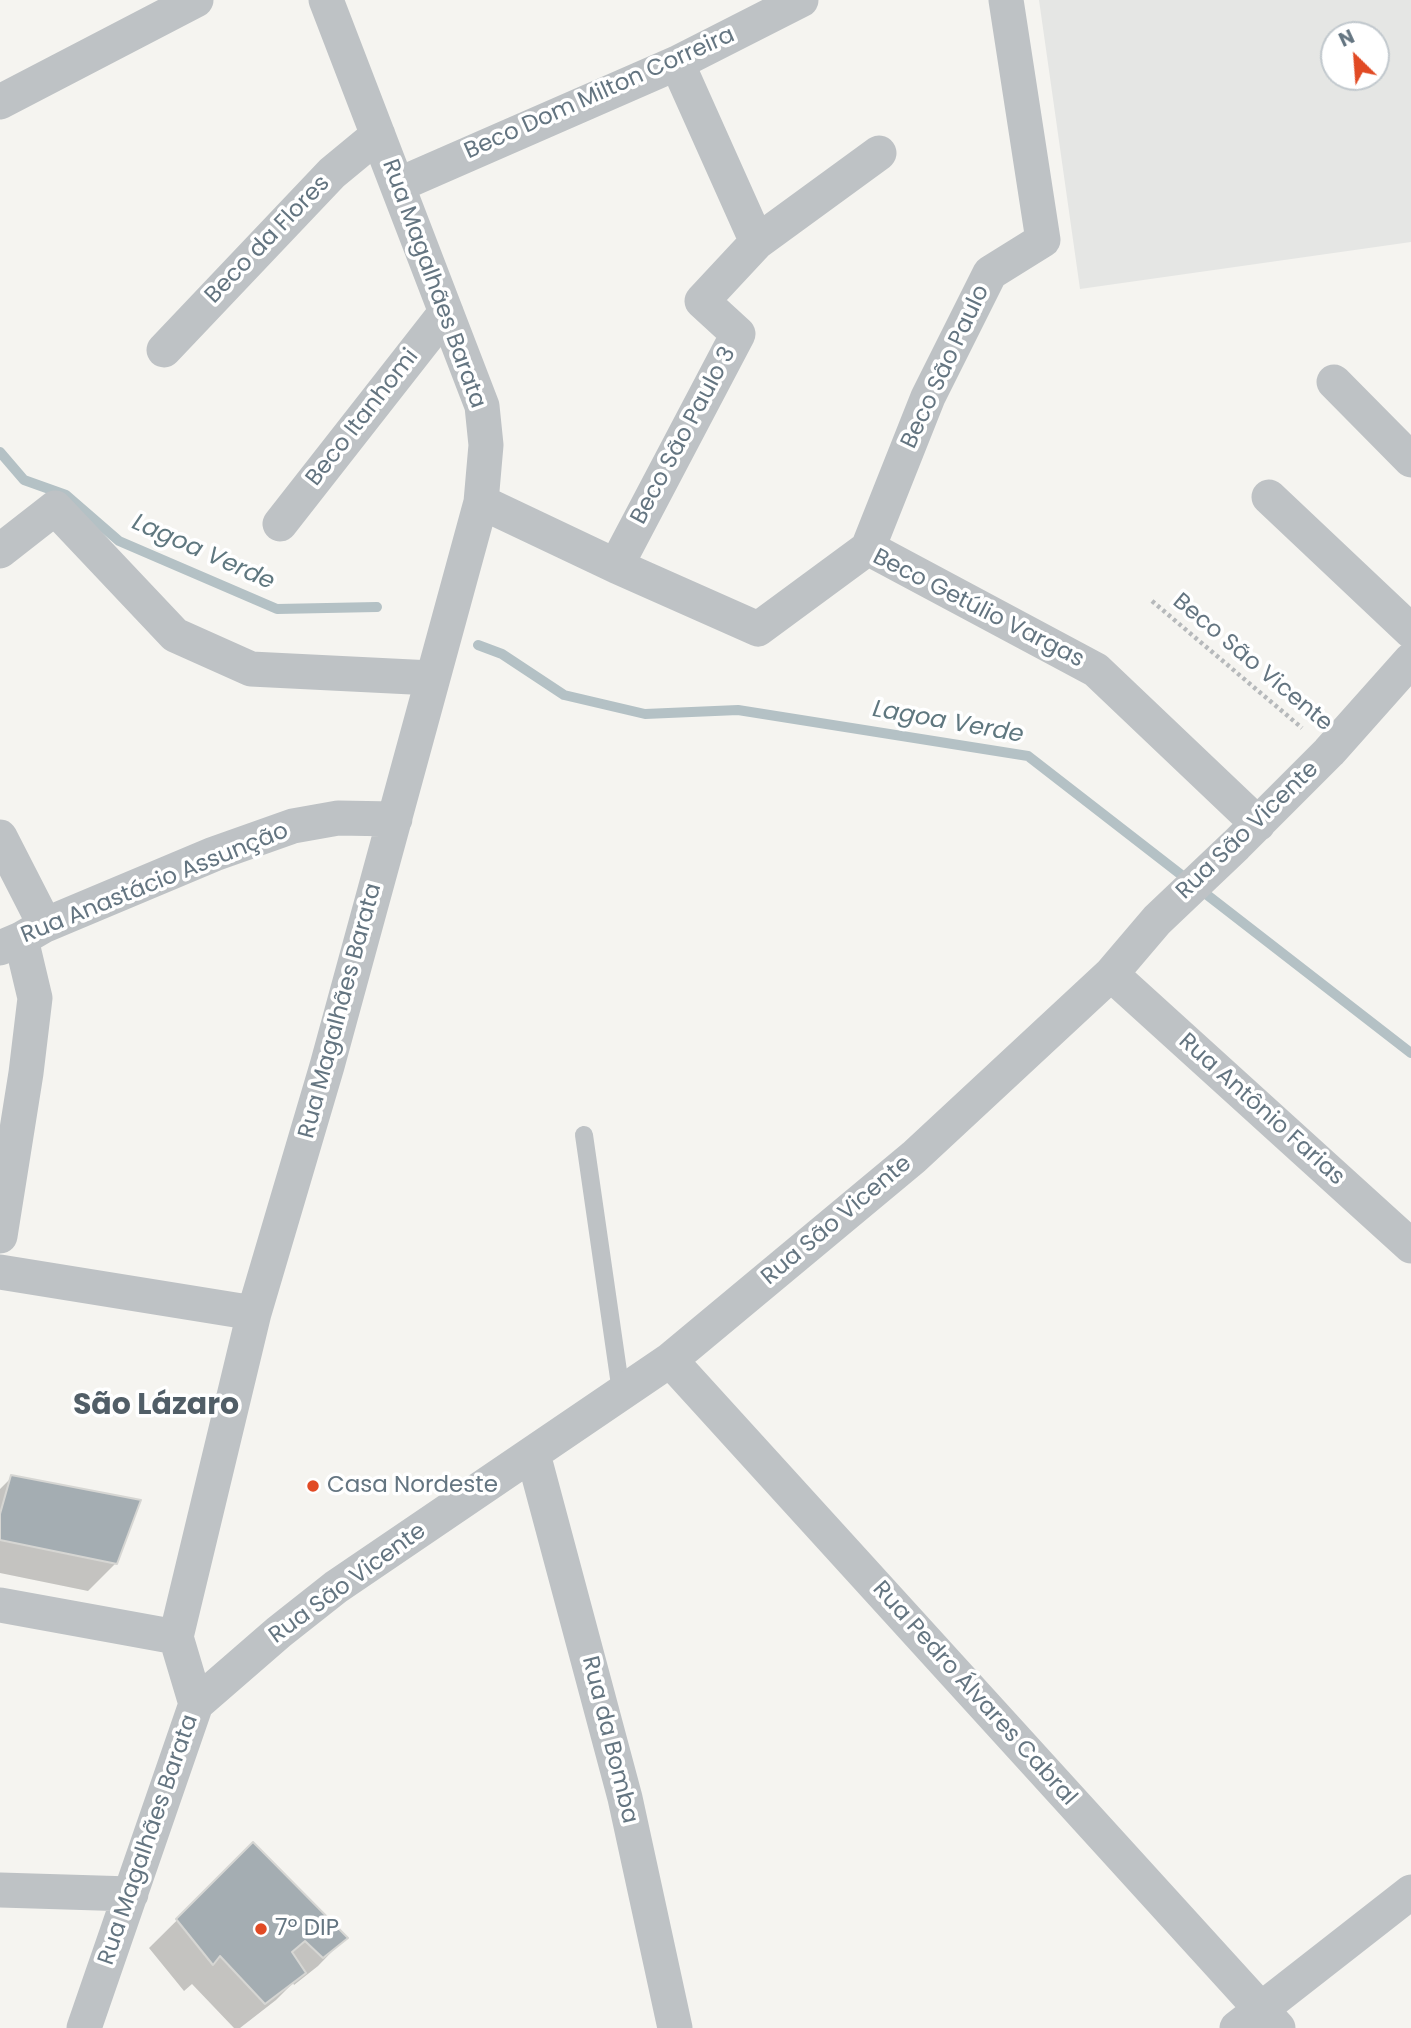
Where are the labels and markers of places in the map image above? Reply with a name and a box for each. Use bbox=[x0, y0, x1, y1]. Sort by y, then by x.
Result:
place label: Casa Nordeste bbox=[327, 1472, 498, 1500]
marker: Casa Nordeste bbox=[305, 1478, 321, 1494]
place label: 7º DIP bbox=[275, 1915, 339, 1943]
marker: 7º DIP bbox=[253, 1921, 269, 1937]

